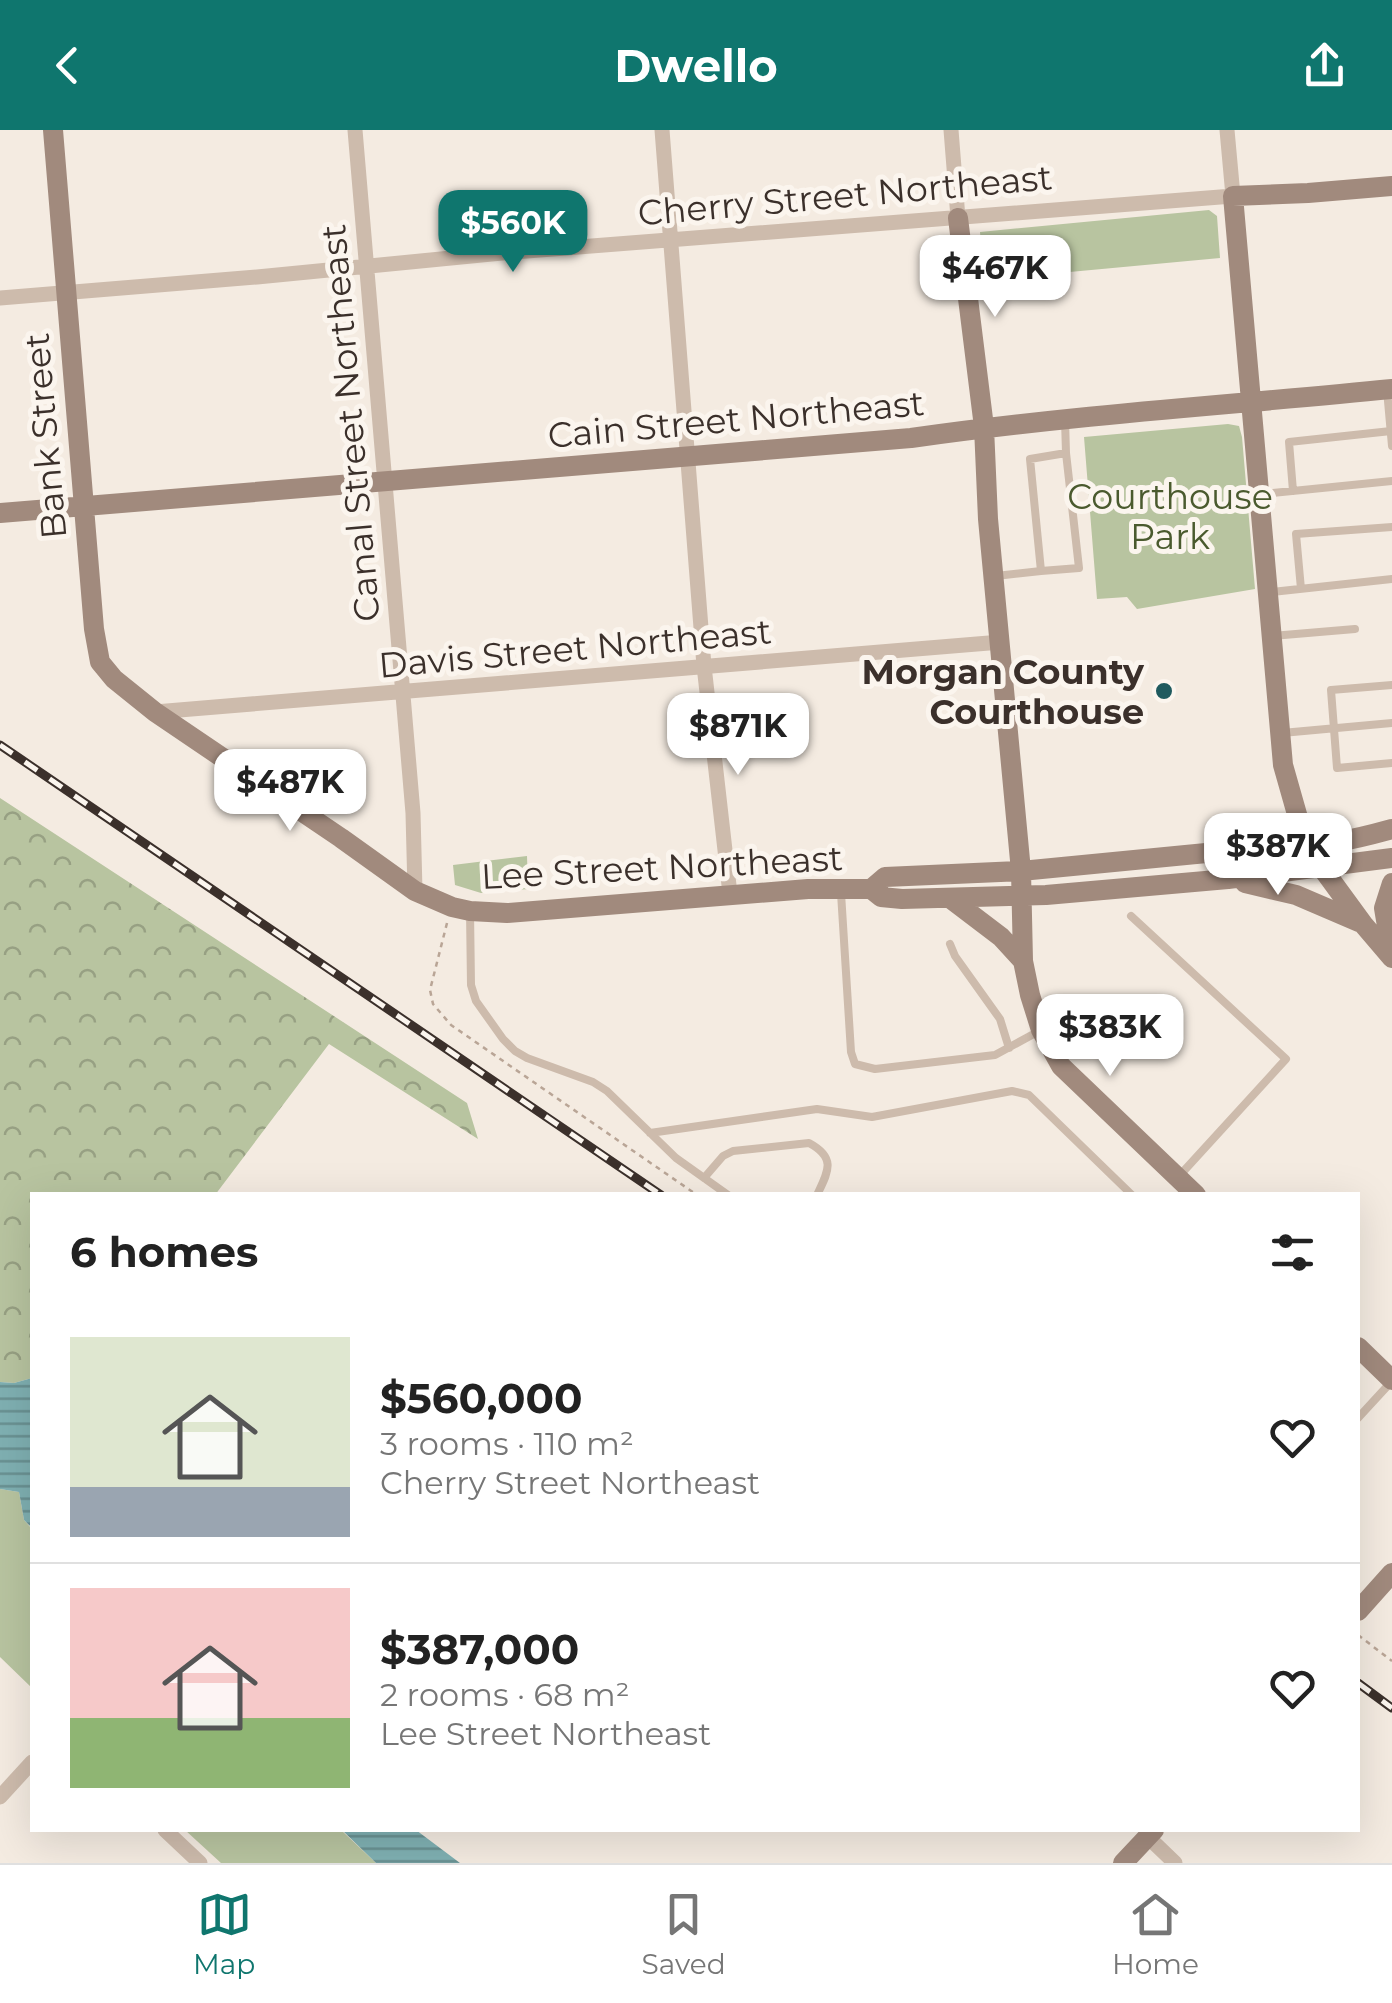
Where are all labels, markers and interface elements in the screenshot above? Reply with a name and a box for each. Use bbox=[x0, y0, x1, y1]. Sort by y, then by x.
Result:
icon: back bbox=[40, 38, 95, 93]
text: Dwello bbox=[614, 38, 778, 93]
icon: share bbox=[1297, 38, 1352, 93]
street label: Cherry Street Northeast bbox=[636, 155, 1054, 235]
pin: $560K bbox=[443, 190, 583, 275]
text: $560K bbox=[460, 203, 566, 242]
street label: Canal Street Northeast bbox=[311, 223, 389, 623]
pin: $467K bbox=[925, 235, 1065, 320]
text: $467K bbox=[942, 248, 1048, 287]
street label: Bank Street bbox=[15, 331, 75, 541]
street label: Cain Street Northeast bbox=[546, 381, 926, 457]
park label: Courthouse Park bbox=[1067, 475, 1273, 558]
street label: Davis Street Northeast bbox=[377, 609, 773, 687]
place label: Morgan County Courthouse bbox=[862, 650, 1145, 733]
marker: Morgan County Courthouse bbox=[1153, 680, 1175, 702]
pin: $871K bbox=[668, 693, 808, 778]
text: $871K bbox=[689, 706, 787, 745]
pin: $487K bbox=[220, 749, 360, 834]
text: $487K bbox=[236, 762, 344, 801]
pin: $387K bbox=[1208, 813, 1348, 898]
text: $387K bbox=[1226, 826, 1330, 865]
street label: Lee Street Northeast bbox=[480, 836, 844, 898]
pin: $383K bbox=[1040, 994, 1180, 1079]
text: $383K bbox=[1059, 1007, 1162, 1046]
icon: filters bbox=[1265, 1225, 1320, 1280]
text: 6 homes bbox=[70, 1226, 258, 1278]
text: $560,000 bbox=[380, 1372, 583, 1424]
icon: home bbox=[150, 1377, 270, 1497]
icon: heart bbox=[1265, 1410, 1320, 1465]
text: 3 rooms · 110 m² bbox=[380, 1424, 634, 1463]
text: Cherry Street Northeast bbox=[380, 1463, 760, 1502]
text: $387,000 bbox=[380, 1623, 579, 1675]
icon: home bbox=[150, 1628, 270, 1748]
icon: heart bbox=[1265, 1661, 1320, 1716]
text: 2 rooms · 68 m² bbox=[380, 1675, 630, 1714]
text: Lee Street Northeast bbox=[380, 1714, 711, 1753]
tab: Map bbox=[193, 1887, 255, 1981]
tab: Saved bbox=[642, 1887, 726, 1981]
tab: Home bbox=[1112, 1887, 1199, 1981]

